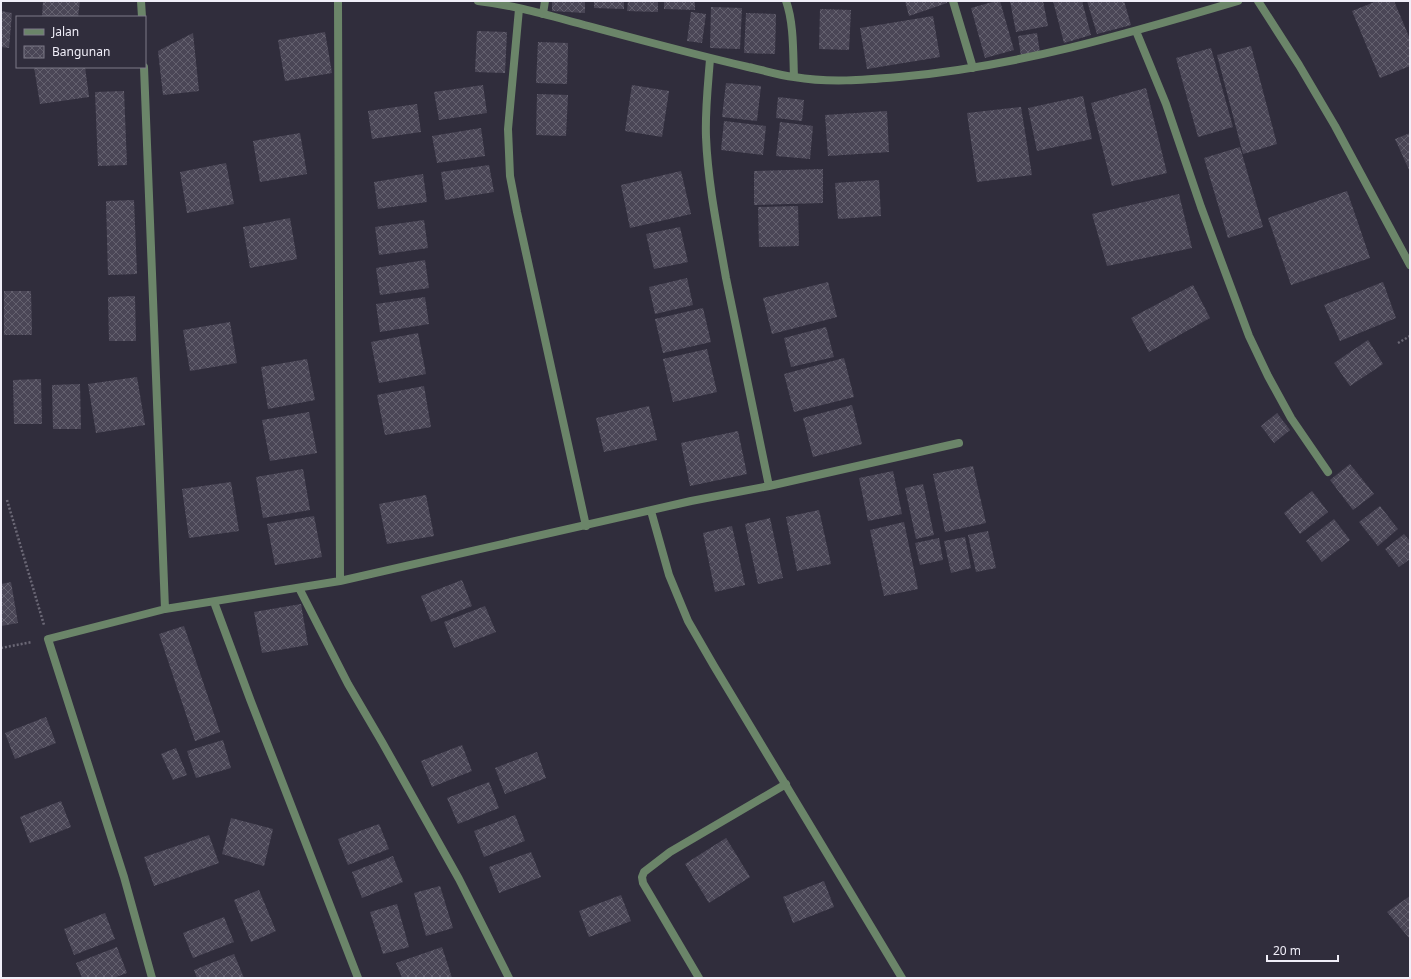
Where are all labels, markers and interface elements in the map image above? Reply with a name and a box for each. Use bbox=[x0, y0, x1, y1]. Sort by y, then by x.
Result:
legend bbox=[16, 16, 146, 68]
text: Jalan bbox=[51, 23, 79, 40]
text: Bangunan bbox=[52, 43, 110, 60]
scale bar bbox=[1267, 937, 1338, 963]
text: 20 m bbox=[1273, 942, 1301, 959]

